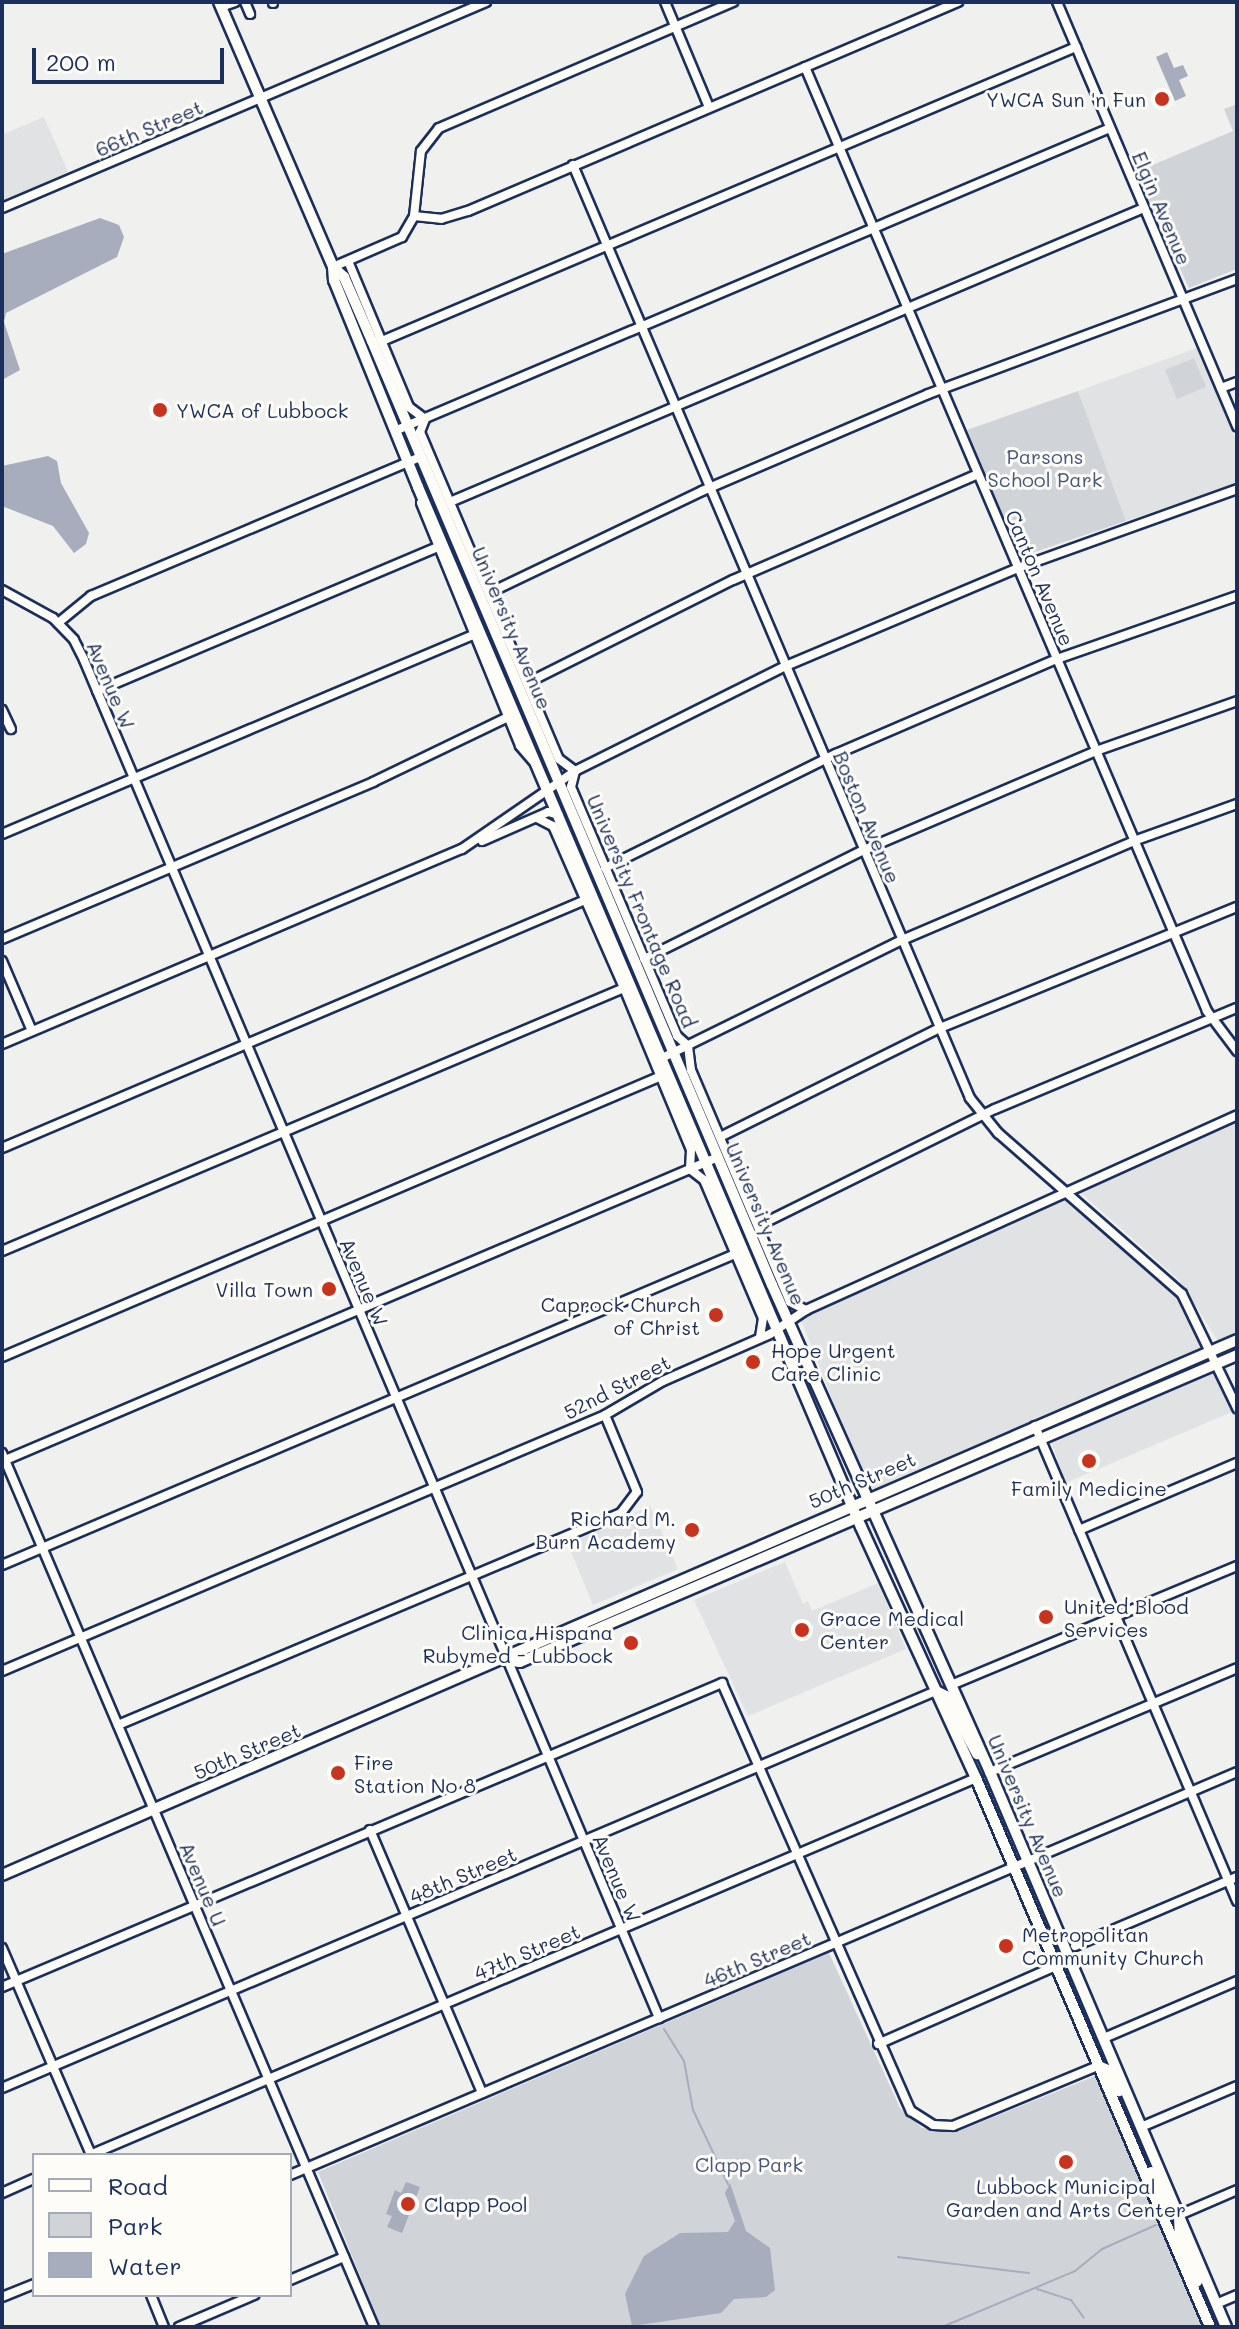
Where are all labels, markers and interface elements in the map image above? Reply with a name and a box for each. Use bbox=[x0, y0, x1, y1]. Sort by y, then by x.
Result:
scale bar bbox=[36, 32, 228, 82]
text: 200 m bbox=[46, 46, 116, 77]
place label: YWCA Sun 'n Fun bbox=[986, 87, 1146, 111]
marker: YWCA Sun 'n Fun bbox=[1153, 90, 1171, 108]
street label: 66th Street bbox=[92, 95, 206, 161]
street label: Elgin Avenue bbox=[1127, 148, 1197, 268]
place label: YWCA of Lubbock bbox=[176, 398, 348, 422]
marker: YWCA of Lubbock bbox=[151, 401, 169, 419]
park label: Parsons School Park bbox=[988, 444, 1102, 491]
street label: Canton Avenue bbox=[1001, 507, 1079, 649]
street label: University Avenue bbox=[467, 543, 557, 713]
street label: Avenue W bbox=[82, 637, 140, 733]
street label: Boston Avenue bbox=[828, 747, 906, 887]
street label: University Frontage Road bbox=[582, 791, 702, 1031]
street label: University Avenue bbox=[721, 1139, 811, 1309]
street label: Avenue W bbox=[335, 1234, 393, 1330]
place label: Villa Town bbox=[216, 1277, 313, 1301]
marker: Villa Town bbox=[320, 1280, 338, 1298]
place label: Caprock Church of Christ bbox=[541, 1292, 700, 1339]
marker: Caprock Church of Christ bbox=[707, 1306, 725, 1324]
place label: Hope Urgent Care Clinic bbox=[771, 1338, 895, 1385]
street label: 52nd Street bbox=[560, 1350, 674, 1424]
marker: Hope Urgent Care Clinic bbox=[742, 1351, 764, 1373]
street label: 50th Street bbox=[805, 1447, 919, 1513]
marker: Family Medicine bbox=[1078, 1450, 1100, 1472]
place label: Family Medicine bbox=[1011, 1476, 1167, 1500]
place label: Richard M. Burn Academy bbox=[536, 1506, 676, 1553]
marker: Richard M. Burn Academy bbox=[683, 1521, 701, 1539]
place label: United Blood Services bbox=[1064, 1594, 1189, 1641]
place label: Grace Medical Center bbox=[820, 1606, 964, 1653]
marker: United Blood Services bbox=[1035, 1606, 1057, 1628]
marker: Grace Medical Center bbox=[791, 1619, 813, 1641]
place label: Clinica Hispana Rubymed - Lubbock bbox=[423, 1620, 613, 1667]
marker: Clinica Hispana Rubymed - Lubbock bbox=[620, 1632, 642, 1654]
street label: 50th Street bbox=[190, 1718, 304, 1784]
street label: University Avenue bbox=[983, 1731, 1073, 1901]
place label: Fire Station No 8 bbox=[354, 1750, 476, 1797]
marker: Fire Station No 8 bbox=[329, 1764, 347, 1782]
street label: Avenue W bbox=[588, 1830, 646, 1926]
street label: Avenue U bbox=[175, 1838, 231, 1930]
street label: 48th Street bbox=[406, 1842, 520, 1908]
street label: 47th Street bbox=[470, 1919, 584, 1985]
place label: Metropolitan Community Church bbox=[1022, 1922, 1203, 1969]
street label: 46th Street bbox=[700, 1926, 814, 1992]
marker: Metropolitan Community Church bbox=[997, 1937, 1015, 1955]
park label: Clapp Park bbox=[695, 2152, 803, 2176]
legend bbox=[32, 2153, 292, 2297]
marker: Lubbock Municipal Garden and Arts Center bbox=[1057, 2153, 1075, 2171]
text: Road bbox=[108, 2170, 168, 2201]
place label: Lubbock Municipal Garden and Arts Center bbox=[946, 2174, 1186, 2221]
place label: Clapp Pool bbox=[424, 2192, 528, 2216]
marker: Clapp Pool bbox=[399, 2195, 417, 2213]
text: Park bbox=[108, 2210, 162, 2241]
text: Water bbox=[108, 2250, 182, 2281]

